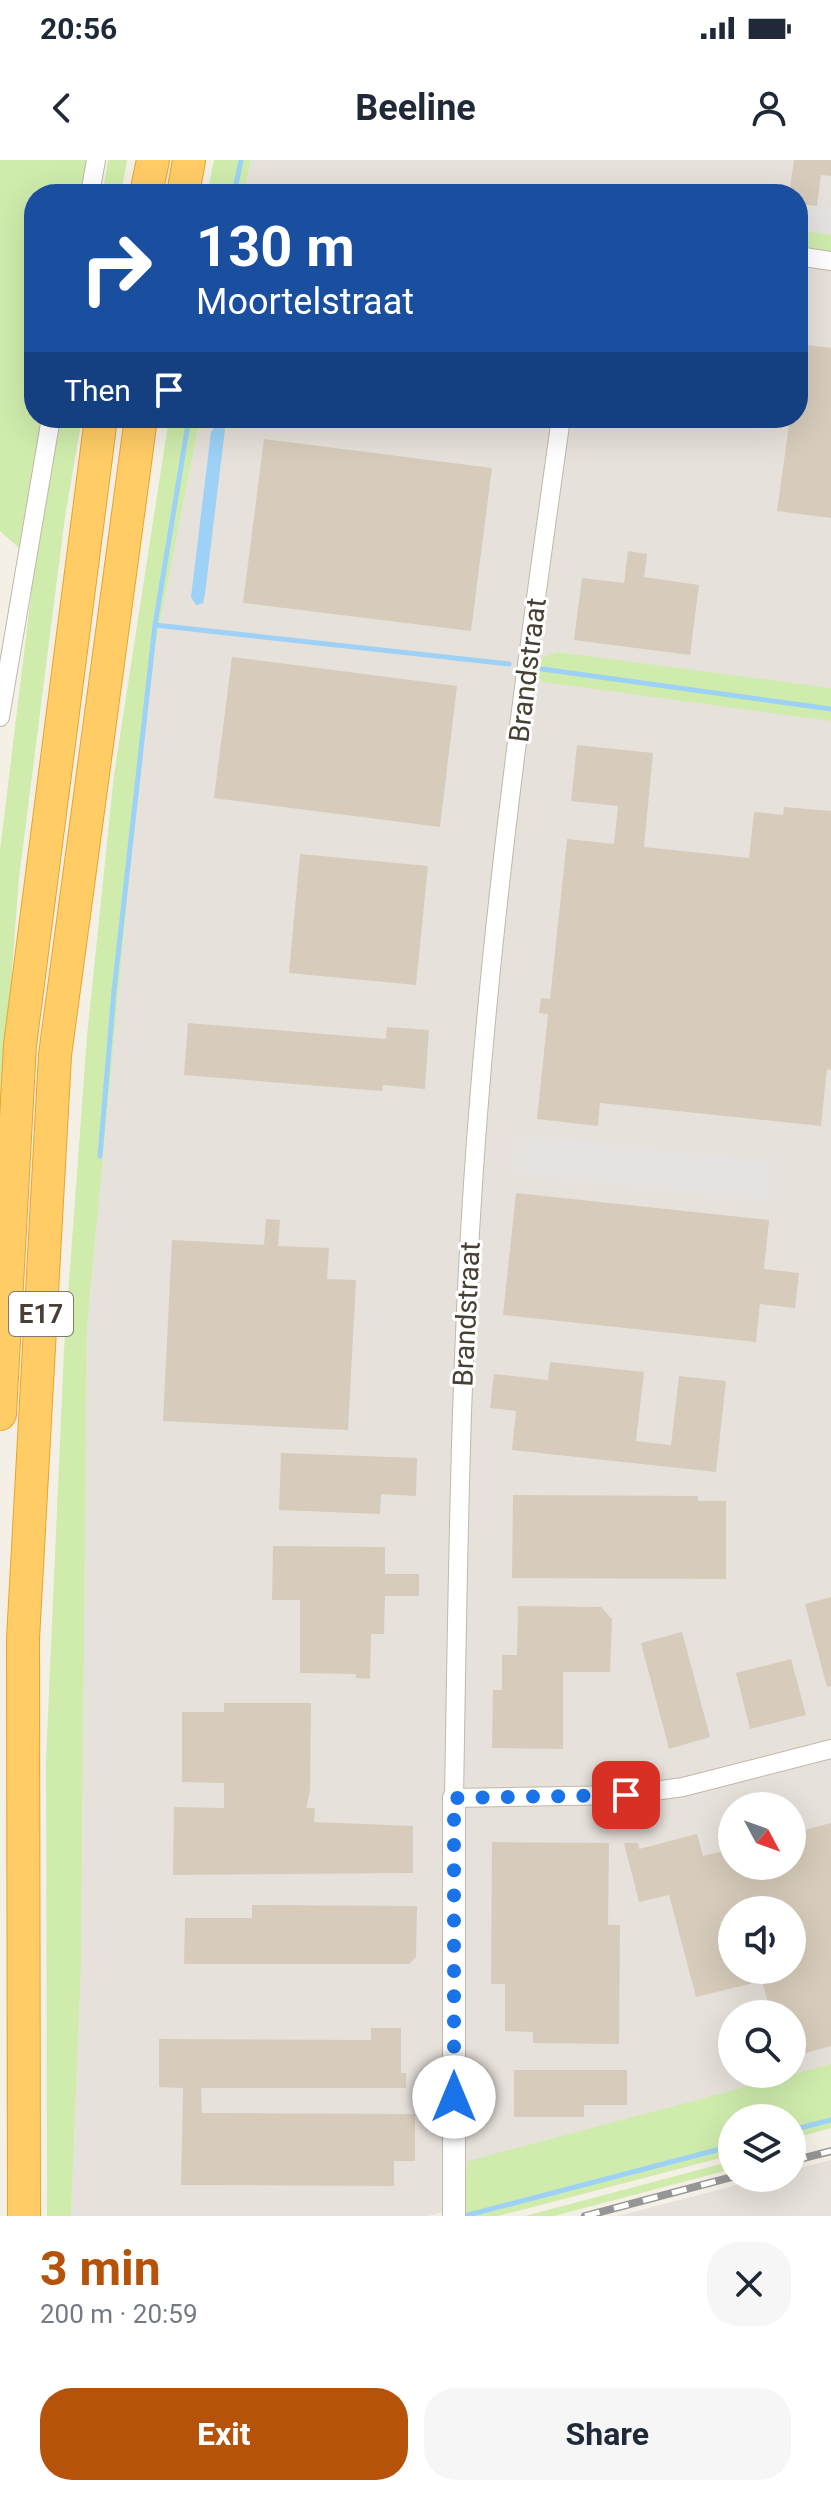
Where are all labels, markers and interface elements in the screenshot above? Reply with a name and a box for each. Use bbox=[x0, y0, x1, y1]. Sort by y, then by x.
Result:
text: 20:56 bbox=[40, 11, 117, 46]
icon: back bbox=[40, 86, 84, 130]
icon: person bbox=[747, 86, 791, 130]
text: Beeline bbox=[355, 87, 476, 129]
text: 130 m bbox=[196, 214, 355, 280]
icon: right bbox=[64, 216, 168, 320]
text: Moortelstraat bbox=[196, 281, 414, 323]
icon: arrive bbox=[147, 368, 191, 412]
text: Then bbox=[64, 373, 131, 408]
street label: Brandstraat bbox=[502, 596, 553, 744]
street label: Brandstraat bbox=[446, 1241, 487, 1387]
road number: E17 bbox=[9, 1292, 73, 1336]
pin bbox=[592, 1761, 660, 1829]
icon: arrive bbox=[604, 1773, 648, 1817]
north arrow bbox=[718, 1792, 806, 1880]
map controls bbox=[718, 1792, 806, 2192]
button: sound bbox=[718, 1896, 806, 1984]
button: search bbox=[718, 2000, 806, 2088]
position arrow bbox=[412, 2055, 496, 2139]
button: layers bbox=[718, 2104, 806, 2192]
text: 3 min bbox=[40, 2240, 161, 2297]
button: close bbox=[707, 2242, 791, 2326]
text: 200 m · 20:59 bbox=[40, 2299, 198, 2329]
button: Exit bbox=[40, 2388, 408, 2480]
button: Share bbox=[424, 2388, 791, 2480]

